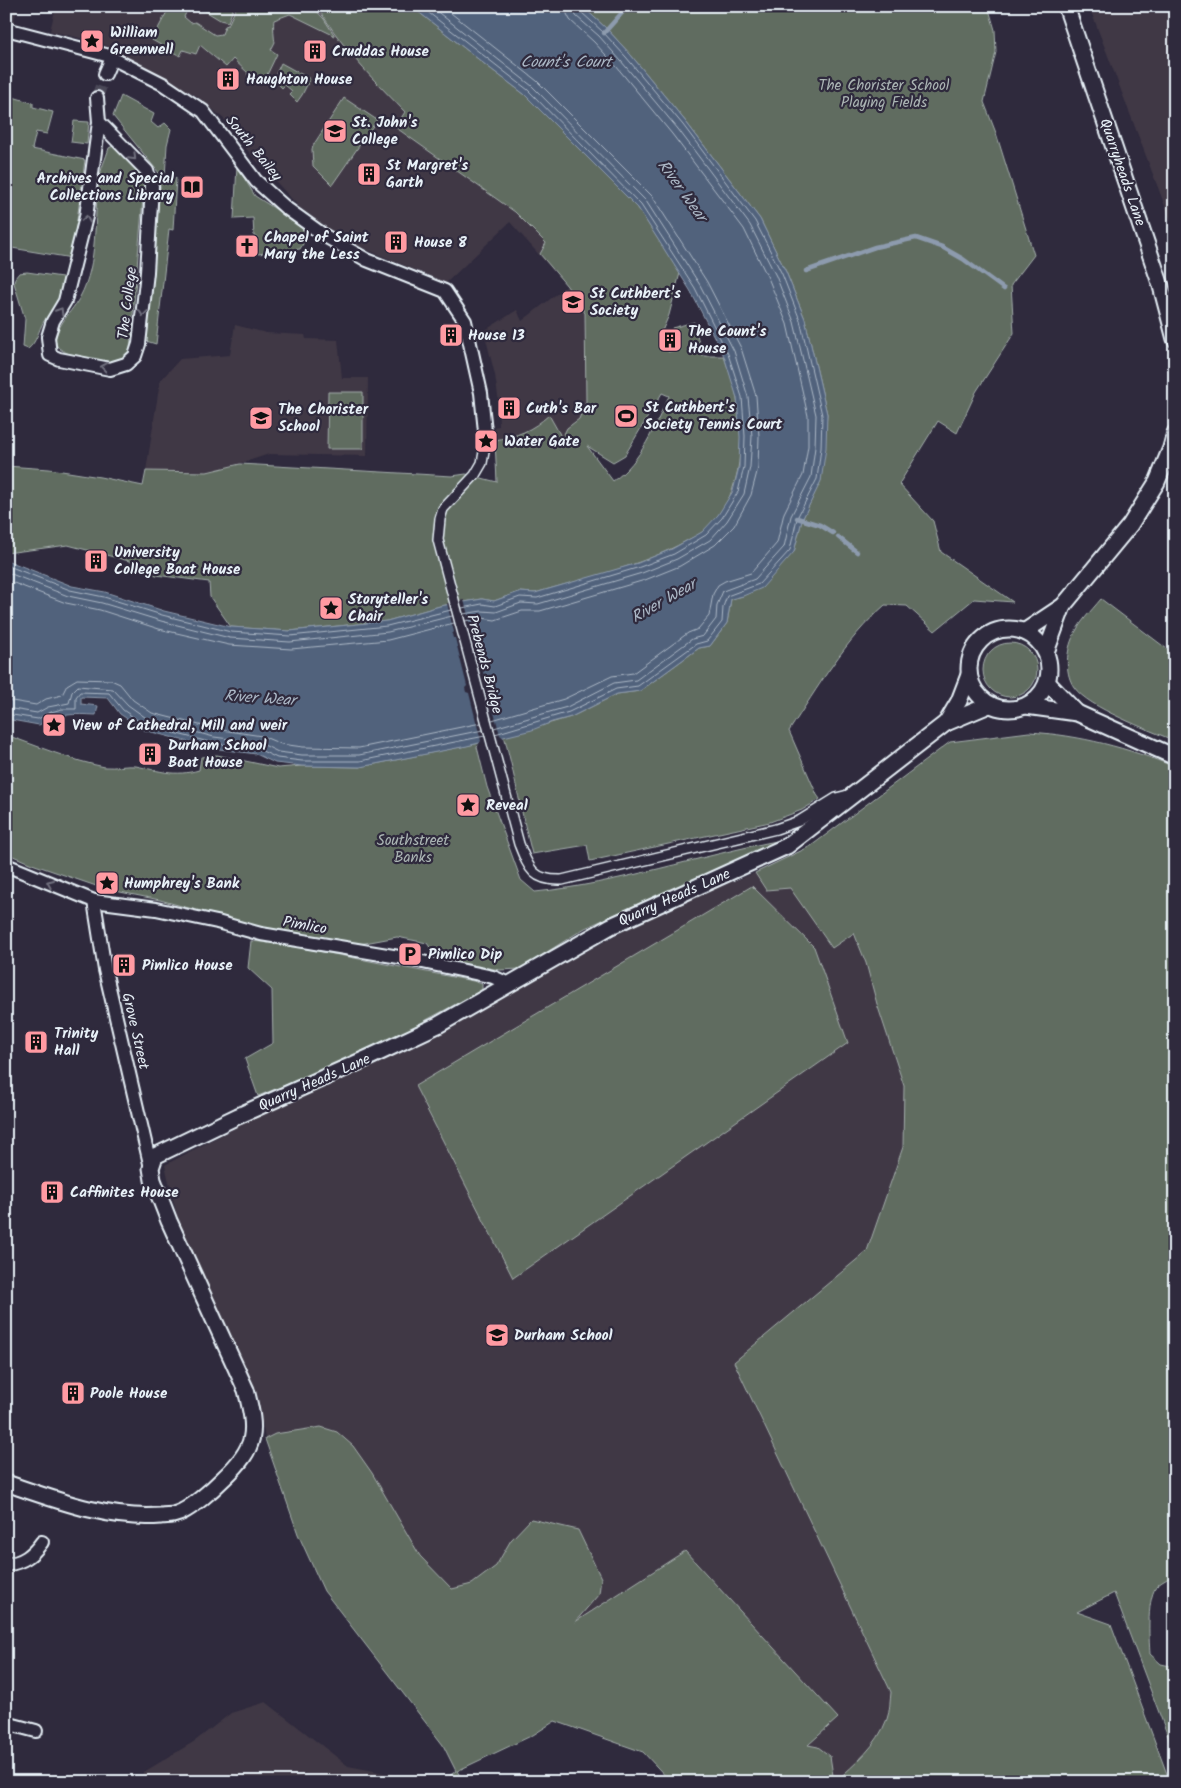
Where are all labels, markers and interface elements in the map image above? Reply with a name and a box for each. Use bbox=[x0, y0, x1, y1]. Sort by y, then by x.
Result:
place label: William Greenwell bbox=[110, 21, 173, 62]
place icon: William Greenwell bbox=[79, 28, 105, 54]
building icon: Cruddas House bbox=[302, 38, 328, 64]
place label: Cruddas House bbox=[332, 40, 429, 64]
water label: Count's Court bbox=[521, 50, 614, 75]
building icon: Haughton House bbox=[215, 66, 241, 92]
place label: Haughton House bbox=[246, 68, 353, 92]
park label: The Chorister School Playing Fields bbox=[818, 74, 950, 115]
street label: South Bailey bbox=[219, 110, 288, 188]
place label: St. John's College bbox=[352, 111, 418, 152]
street label: Quarryheads Lane bbox=[1092, 115, 1152, 230]
school or university icon: St. John's College bbox=[322, 118, 348, 144]
one-way arrow bbox=[127, 151, 136, 160]
place label: St Margret's Garth bbox=[386, 154, 468, 195]
water label: River Wear bbox=[651, 155, 715, 230]
building icon: St Margret's Garth bbox=[356, 161, 382, 187]
place label: Archives and Special Collections Library bbox=[37, 167, 174, 208]
library icon: Archives and Special Collections Library bbox=[179, 174, 205, 200]
one-way arrow bbox=[80, 214, 90, 223]
place label: Chapel of Saint Mary the Less bbox=[264, 226, 369, 267]
building icon: House 8 bbox=[383, 229, 409, 255]
place label: House 8 bbox=[414, 231, 467, 255]
church icon: Chapel of Saint Mary the Less bbox=[234, 233, 260, 259]
street label: The College bbox=[112, 265, 144, 341]
place label: St Cuthbert's Society bbox=[590, 282, 681, 323]
school or university icon: St Cuthbert's Society bbox=[560, 289, 586, 315]
one-way arrow bbox=[53, 307, 63, 316]
one-way arrow bbox=[138, 309, 149, 317]
place label: The Count's House bbox=[688, 320, 766, 361]
building icon: House 13 bbox=[438, 322, 464, 348]
place label: House 13 bbox=[468, 324, 525, 348]
building icon: The Count's House bbox=[657, 327, 683, 353]
one-way arrow bbox=[99, 363, 108, 373]
building icon: Cuth's Bar bbox=[496, 395, 522, 421]
place label: St Cuthbert's Society Tennis Court bbox=[644, 396, 783, 437]
place label: Cuth's Bar bbox=[526, 397, 597, 421]
place label: The Chorister School bbox=[278, 398, 369, 439]
sports icon: St Cuthbert's Society Tennis Court bbox=[613, 403, 639, 429]
school or university icon: The Chorister School bbox=[248, 405, 274, 431]
place icon: Water Gate bbox=[473, 428, 499, 454]
place label: Water Gate bbox=[504, 430, 580, 454]
place label: University College Boat House bbox=[114, 541, 241, 582]
building icon: University College Boat House bbox=[83, 548, 109, 574]
water label: River Wear bbox=[627, 571, 704, 630]
place label: Storyteller's Chair bbox=[348, 588, 428, 629]
place icon: Storyteller's Chair bbox=[318, 595, 344, 621]
street label: Prebends Bridge bbox=[459, 612, 509, 717]
water label: River Wear bbox=[223, 684, 300, 714]
place icon: View of Cathedral, Mill and weir bbox=[41, 712, 67, 738]
place label: View of Cathedral, Mill and weir bbox=[72, 714, 288, 738]
place label: Durham School Boat House bbox=[168, 734, 267, 775]
building icon: Durham School Boat House bbox=[137, 741, 163, 767]
place icon: Reveal bbox=[455, 792, 481, 818]
place label: Reveal bbox=[486, 794, 528, 818]
park label: Southstreet Banks bbox=[377, 829, 449, 870]
street label: Quarry Heads Lane bbox=[614, 862, 735, 933]
place icon: Humphrey's Bank bbox=[94, 870, 120, 896]
place label: Humphrey's Bank bbox=[124, 872, 240, 896]
one-way arrow bbox=[47, 878, 55, 888]
street label: Pimlico bbox=[281, 910, 329, 942]
parking icon: Pimlico Dip bbox=[397, 941, 423, 967]
place label: Pimlico Dip bbox=[428, 943, 502, 967]
building icon: Pimlico House bbox=[111, 952, 137, 978]
place label: Pimlico House bbox=[142, 954, 233, 978]
street label: Grove Street bbox=[115, 990, 156, 1072]
place label: Trinity Hall bbox=[54, 1022, 98, 1063]
building icon: Trinity Hall bbox=[23, 1029, 49, 1055]
street label: Quarry Heads Lane bbox=[254, 1047, 375, 1118]
building icon: Caffinites House bbox=[39, 1179, 65, 1205]
place label: Caffinites House bbox=[70, 1181, 179, 1205]
school or university icon: Durham School bbox=[484, 1322, 510, 1348]
place label: Durham School bbox=[514, 1324, 613, 1348]
building icon: Poole House bbox=[60, 1380, 86, 1406]
place label: Poole House bbox=[90, 1382, 168, 1406]

